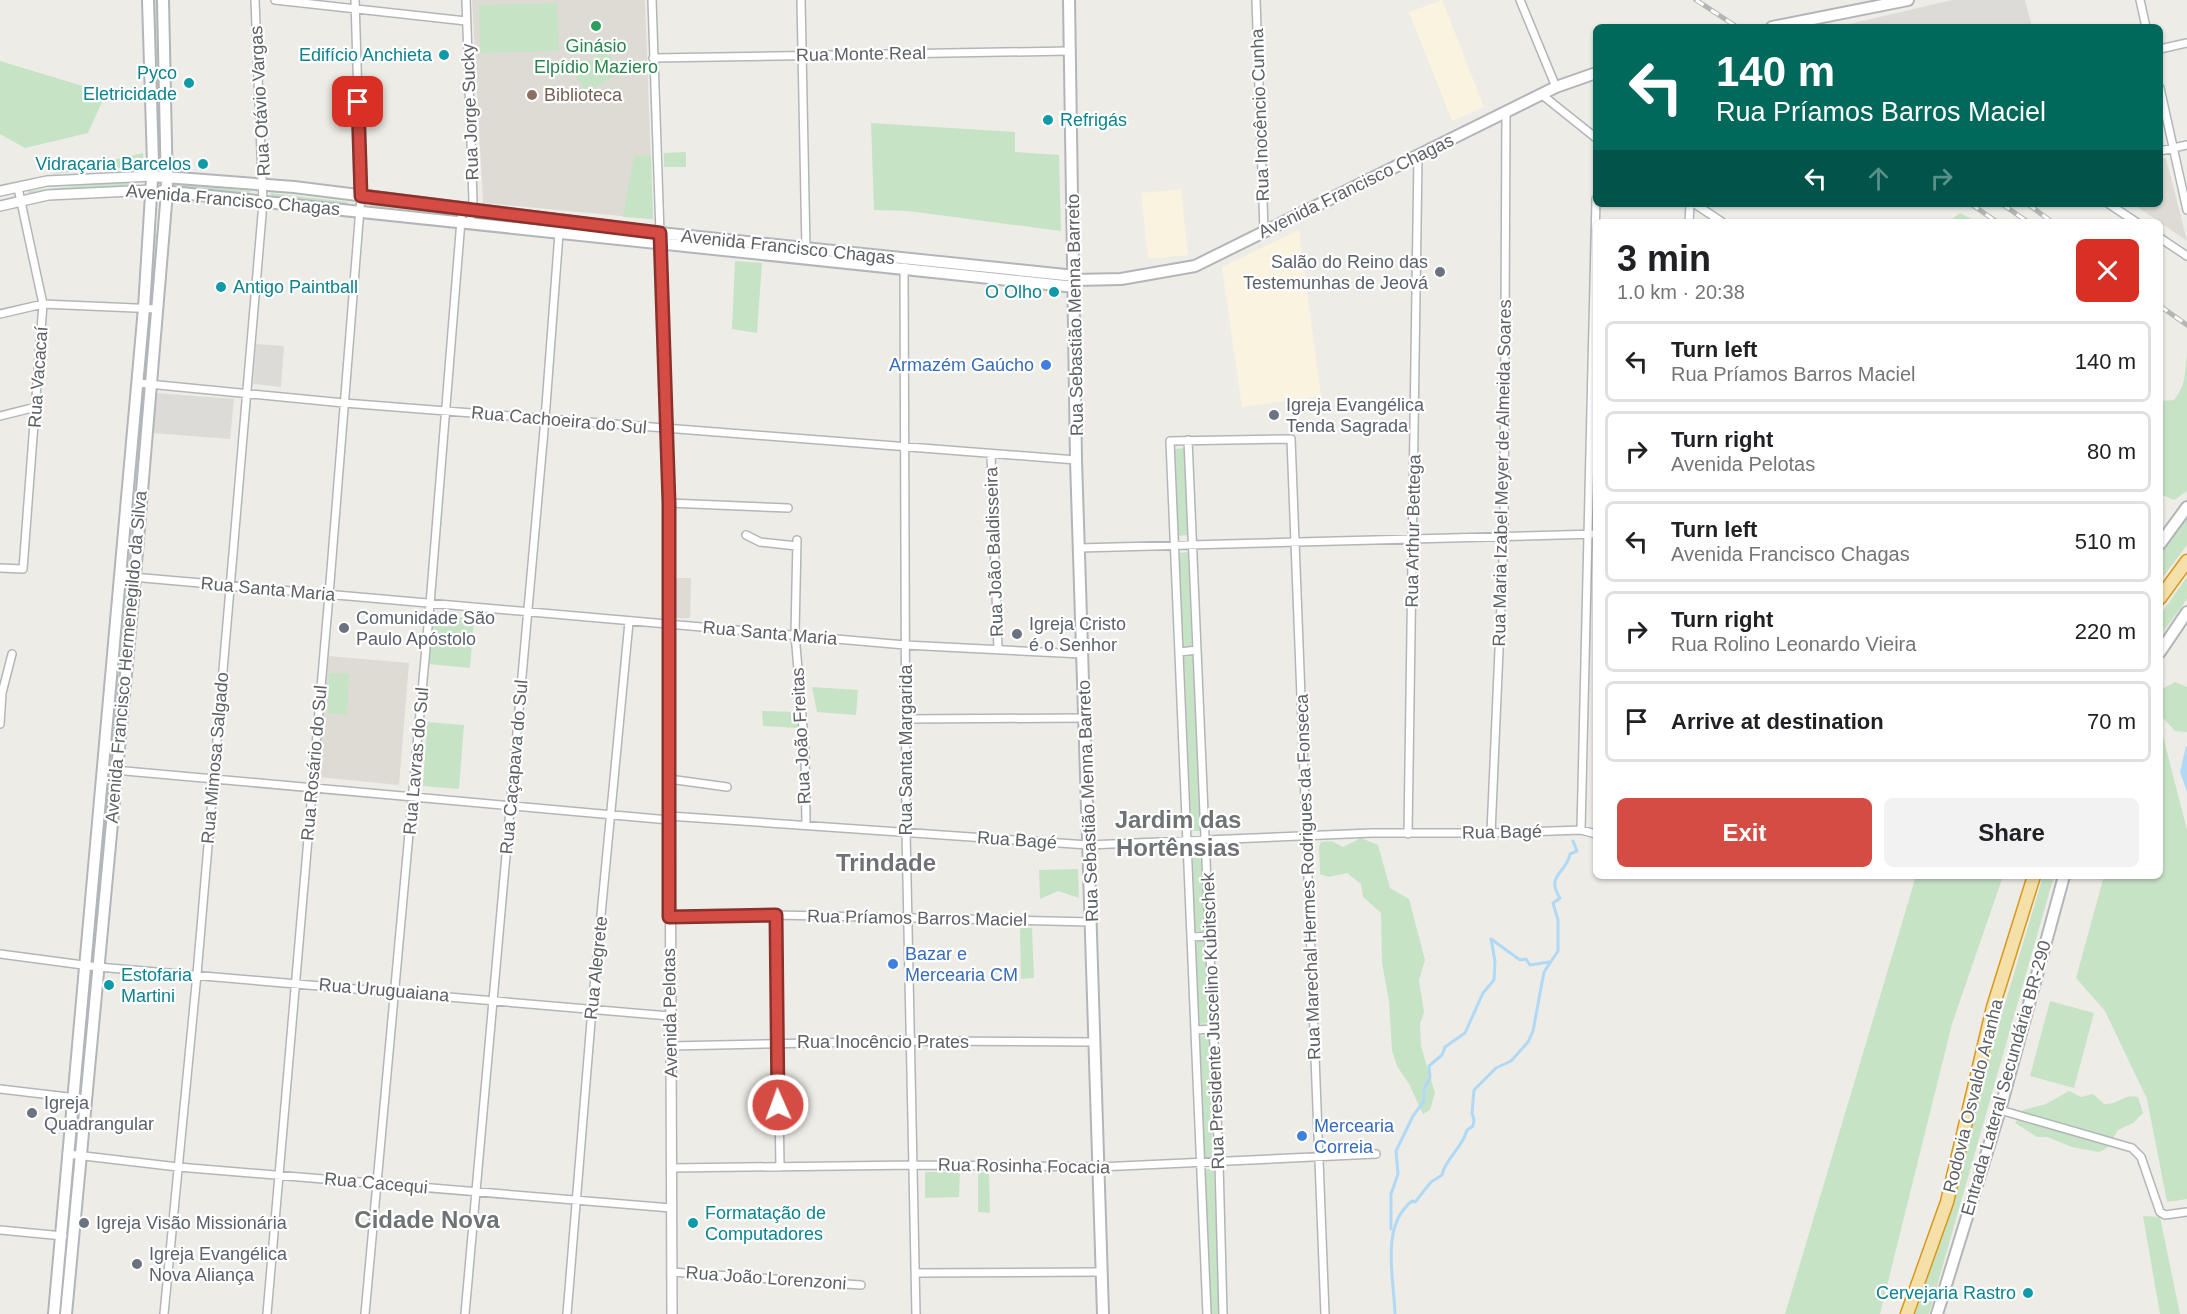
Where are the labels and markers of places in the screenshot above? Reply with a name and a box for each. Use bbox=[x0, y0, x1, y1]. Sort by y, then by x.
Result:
marker: Ginásio Elpídio Maziero bbox=[589, 19, 603, 33]
place label: Ginásio Elpídio Maziero bbox=[534, 36, 658, 77]
place label: Edifício Anchieta bbox=[299, 45, 433, 65]
marker: Edifício Anchieta bbox=[437, 48, 451, 62]
place label: Pyco Eletricidade bbox=[83, 63, 177, 104]
marker: Pyco Eletricidade bbox=[182, 76, 196, 90]
pin bbox=[332, 76, 383, 127]
place label: Biblioteca bbox=[544, 85, 623, 105]
marker: Biblioteca bbox=[525, 88, 539, 102]
place label: Refrigás bbox=[1060, 110, 1127, 130]
marker: Refrigás bbox=[1041, 113, 1055, 127]
place label: Vidraçaria Barcelos bbox=[35, 154, 191, 174]
marker: Vidraçaria Barcelos bbox=[196, 157, 210, 171]
place label: Salão do Reino das Testemunhas de Jeová bbox=[1243, 252, 1429, 293]
marker: Salão do Reino das Testemunhas de Jeová bbox=[1433, 265, 1447, 279]
place label: Antigo Paintball bbox=[233, 277, 358, 297]
marker: Antigo Paintball bbox=[214, 280, 228, 294]
place label: O Olho bbox=[985, 282, 1042, 302]
marker: O Olho bbox=[1047, 285, 1061, 299]
place label: Armazém Gaúcho bbox=[889, 355, 1034, 375]
marker: Armazém Gaúcho bbox=[1039, 358, 1053, 372]
place label: Igreja Evangélica Tenda Sagrada bbox=[1286, 395, 1425, 436]
marker: Igreja Evangélica Tenda Sagrada bbox=[1267, 408, 1281, 422]
place label: Comunidade São Paulo Apóstolo bbox=[356, 608, 495, 649]
place label: Igreja Cristo é o Senhor bbox=[1029, 614, 1126, 655]
marker: Comunidade São Paulo Apóstolo bbox=[337, 621, 351, 635]
marker: Igreja Cristo é o Senhor bbox=[1010, 627, 1024, 641]
place label: Bazar e Mercearia CM bbox=[905, 944, 1018, 985]
marker: Bazar e Mercearia CM bbox=[886, 957, 900, 971]
place label: Estofaria Martini bbox=[121, 965, 193, 1006]
marker: Estofaria Martini bbox=[102, 978, 116, 992]
place label: Igreja Quadrangular bbox=[44, 1093, 154, 1134]
marker: Igreja Quadrangular bbox=[25, 1106, 39, 1120]
place label: Mercearia Correia bbox=[1314, 1116, 1395, 1157]
marker: Mercearia Correia bbox=[1295, 1129, 1309, 1143]
place label: Formatação de Computadores bbox=[705, 1203, 826, 1244]
place label: Igreja Visão Missionária bbox=[96, 1213, 288, 1233]
marker: Igreja Visão Missionária bbox=[77, 1216, 91, 1230]
marker: Formatação de Computadores bbox=[686, 1216, 700, 1230]
place label: Igreja Evangélica Nova Aliança bbox=[149, 1244, 288, 1285]
marker: Igreja Evangélica Nova Aliança bbox=[130, 1257, 144, 1271]
place label: Cervejaria Rastro bbox=[1876, 1283, 2016, 1303]
marker: Cervejaria Rastro bbox=[2021, 1286, 2035, 1300]

